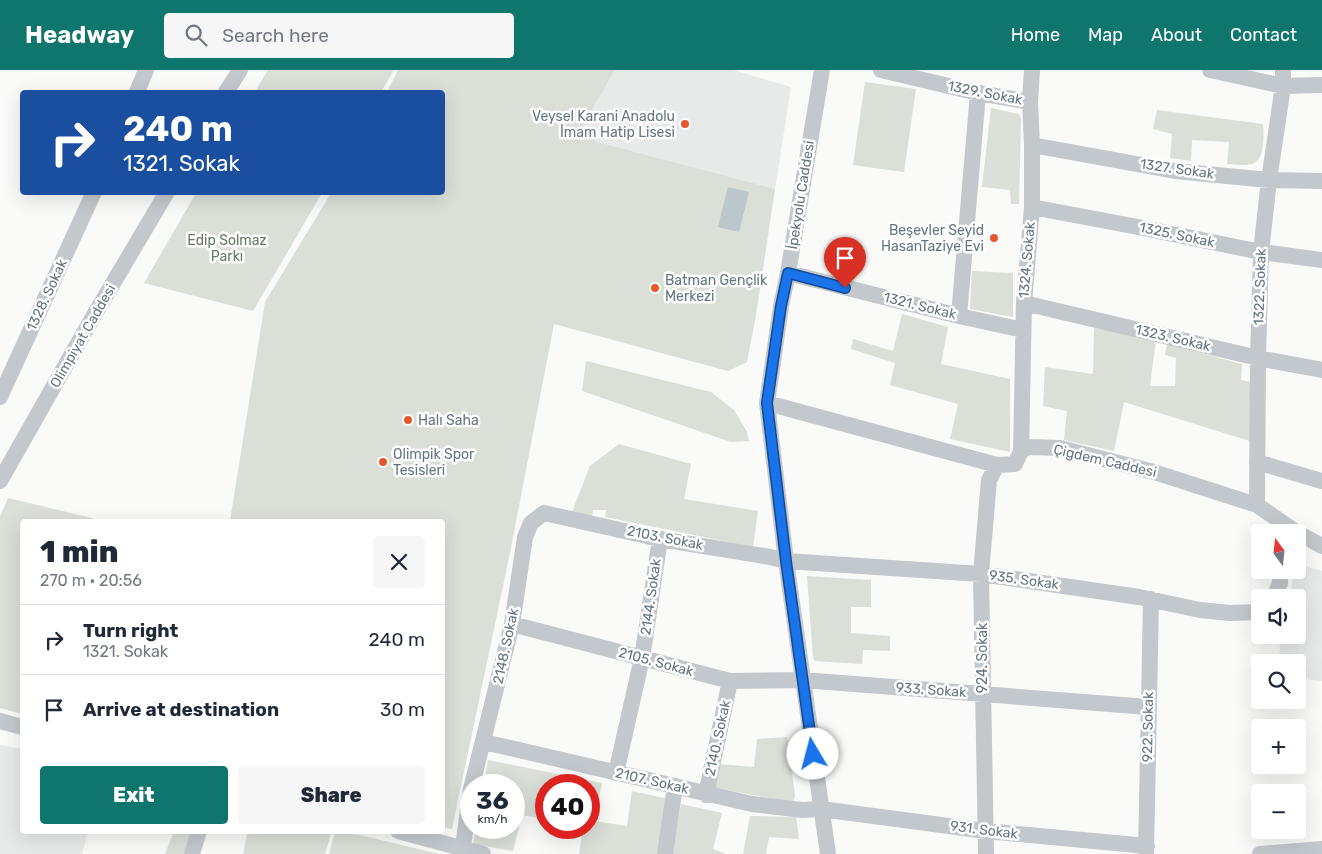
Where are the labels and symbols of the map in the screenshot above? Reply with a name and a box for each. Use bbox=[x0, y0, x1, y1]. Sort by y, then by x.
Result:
street label: 1329. Sokak bbox=[946, 77, 1025, 109]
place label: Veysel Karani Anadolu İmam Hatip Lisesi bbox=[532, 108, 675, 141]
marker: Veysel Karani Anadolu İmam Hatip Lisesi bbox=[679, 118, 691, 130]
street label: İpekyolu Caddesi bbox=[784, 139, 818, 251]
street label: 1327. Sokak bbox=[1139, 155, 1216, 183]
street label: 1325. Sokak bbox=[1138, 219, 1217, 251]
street label: 1324. Sokak bbox=[1015, 220, 1039, 299]
place label: Beşevler Seyid HasanTaziye Evi bbox=[881, 222, 984, 255]
park label: Edip Solmaz Parkı bbox=[187, 232, 267, 265]
marker: Beşevler Seyid HasanTaziye Evi bbox=[988, 232, 1000, 244]
pin bbox=[824, 237, 866, 288]
street label: 1322. Sokak bbox=[1250, 248, 1270, 326]
street label: 1328. Sokak bbox=[23, 256, 71, 334]
place label: Batman Gençlik Merkezi bbox=[665, 272, 768, 305]
street label: Olimpiyat Caddesi bbox=[46, 281, 120, 391]
marker: Batman Gençlik Merkezi bbox=[649, 282, 661, 294]
street label: 1321. Sokak bbox=[882, 289, 959, 323]
street label: 1323. Sokak bbox=[1134, 321, 1213, 355]
place label: Halı Saha bbox=[418, 412, 479, 429]
marker: Halı Saha bbox=[402, 414, 414, 426]
street label: Çigdem Caddesi bbox=[1052, 441, 1158, 481]
place label: Olimpik Spor Tesisleri bbox=[393, 446, 475, 479]
marker: Olimpik Spor Tesisleri bbox=[377, 456, 389, 468]
street label: 2103. Sokak bbox=[625, 522, 705, 554]
north arrow bbox=[1251, 524, 1306, 579]
street label: 2144. Sokak bbox=[637, 557, 665, 636]
street label: 935. Sokak bbox=[988, 567, 1061, 593]
street label: 2148. Sokak bbox=[490, 606, 523, 686]
street label: 924. Sokak bbox=[974, 622, 991, 693]
street label: 2105. Sokak bbox=[617, 644, 696, 680]
street label: 933. Sokak bbox=[895, 679, 968, 701]
street label: 922. Sokak bbox=[1139, 691, 1157, 762]
street label: 2140. Sokak bbox=[702, 698, 735, 778]
position arrow bbox=[786, 727, 838, 779]
street label: 2107. Sokak bbox=[613, 764, 691, 798]
speed limit sign: 40 bbox=[535, 774, 600, 839]
street label: 931. Sokak bbox=[949, 817, 1020, 843]

